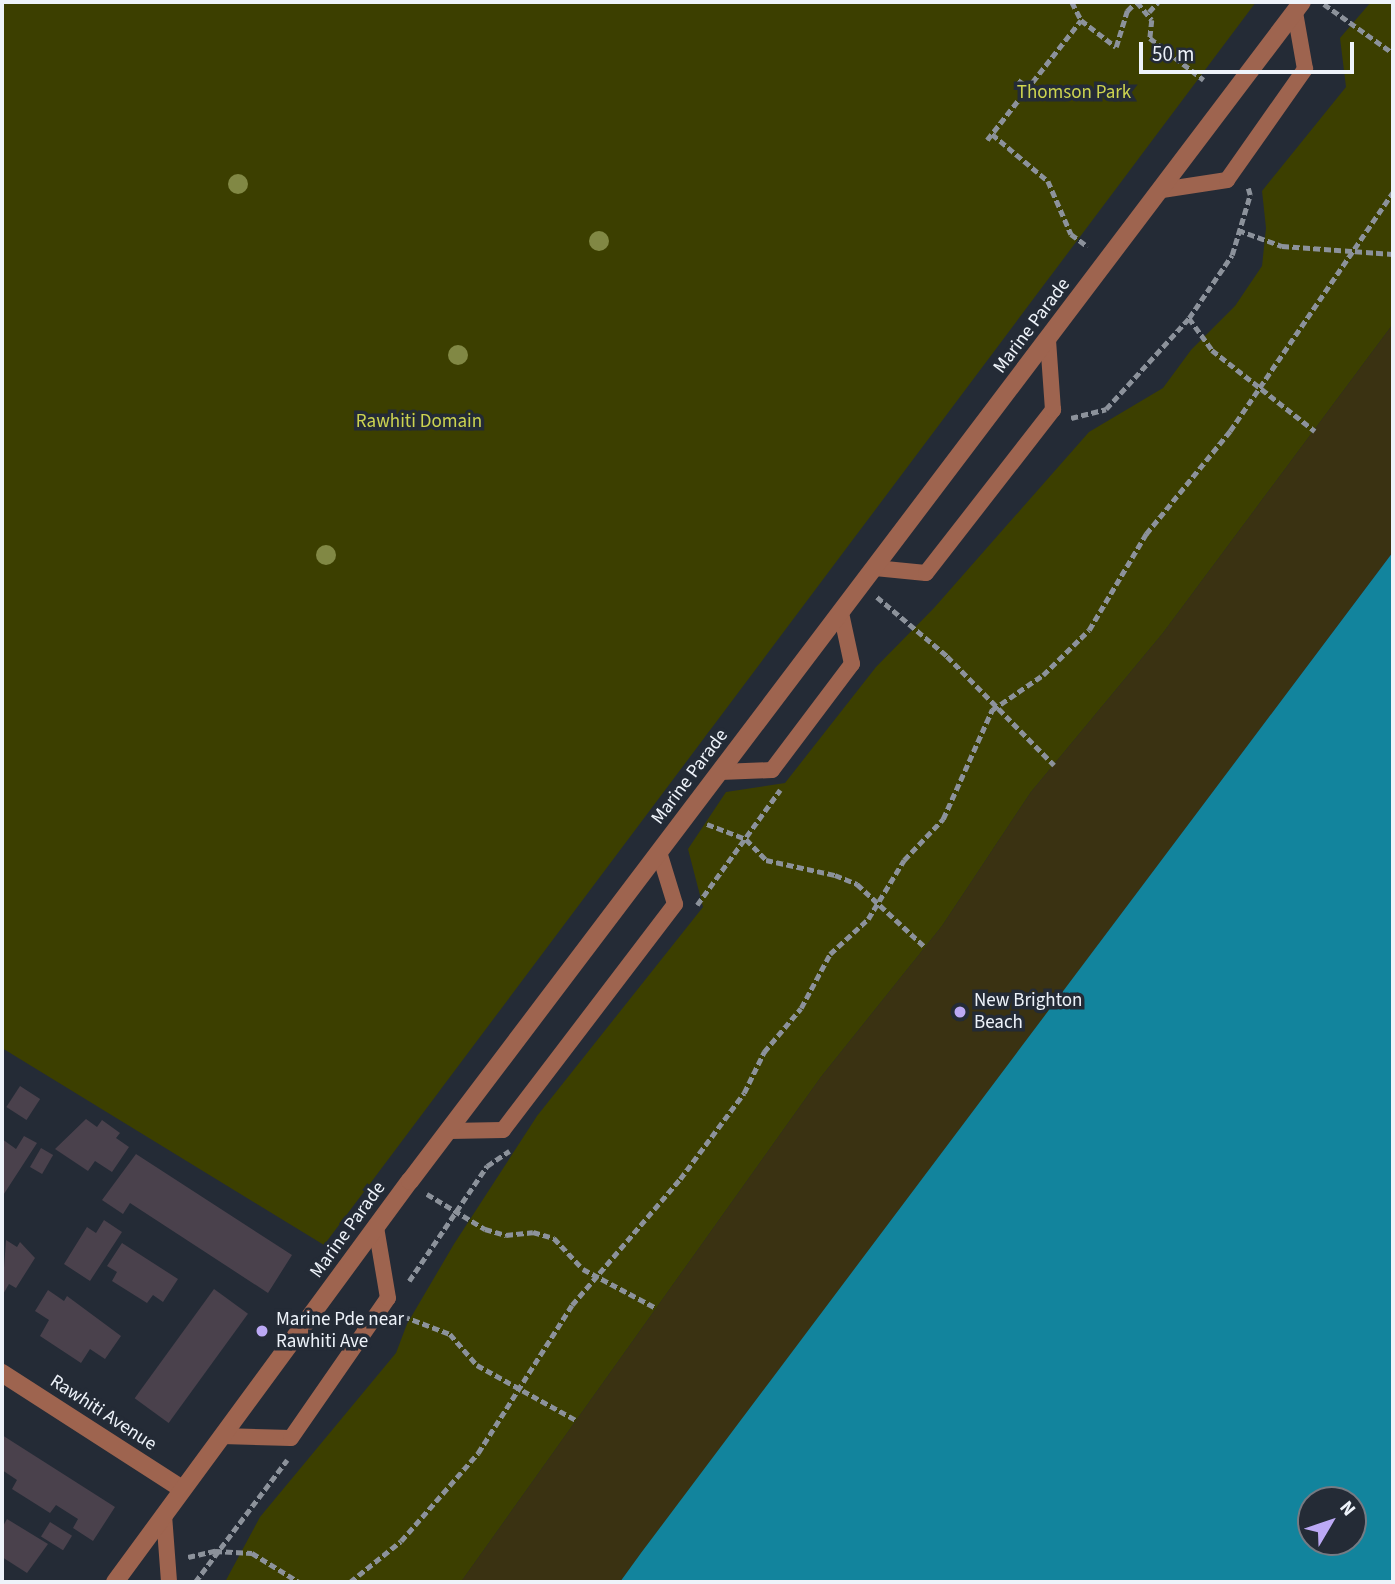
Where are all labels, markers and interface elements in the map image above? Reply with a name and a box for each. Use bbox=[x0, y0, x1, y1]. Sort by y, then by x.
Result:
scale bar bbox=[1143, 28, 1358, 72]
text: 50 m bbox=[1152, 39, 1194, 69]
park label: Thomson Park bbox=[1017, 82, 1131, 104]
street label: Marine Parade bbox=[989, 274, 1075, 378]
park label: Rawhiti Domain bbox=[356, 411, 482, 433]
street label: Marine Parade bbox=[647, 725, 733, 829]
place label: New Brighton Beach bbox=[974, 990, 1082, 1034]
marker: New Brighton Beach bbox=[952, 1004, 968, 1020]
street label: Marine Parade bbox=[305, 1177, 391, 1283]
place label: Marine Pde near Rawhiti Ave bbox=[276, 1309, 404, 1353]
marker: Marine Pde near Rawhiti Ave bbox=[254, 1323, 270, 1339]
street label: Rawhiti Avenue bbox=[45, 1370, 161, 1456]
north arrow bbox=[1297, 1486, 1367, 1556]
text: N bbox=[1333, 1495, 1362, 1522]

